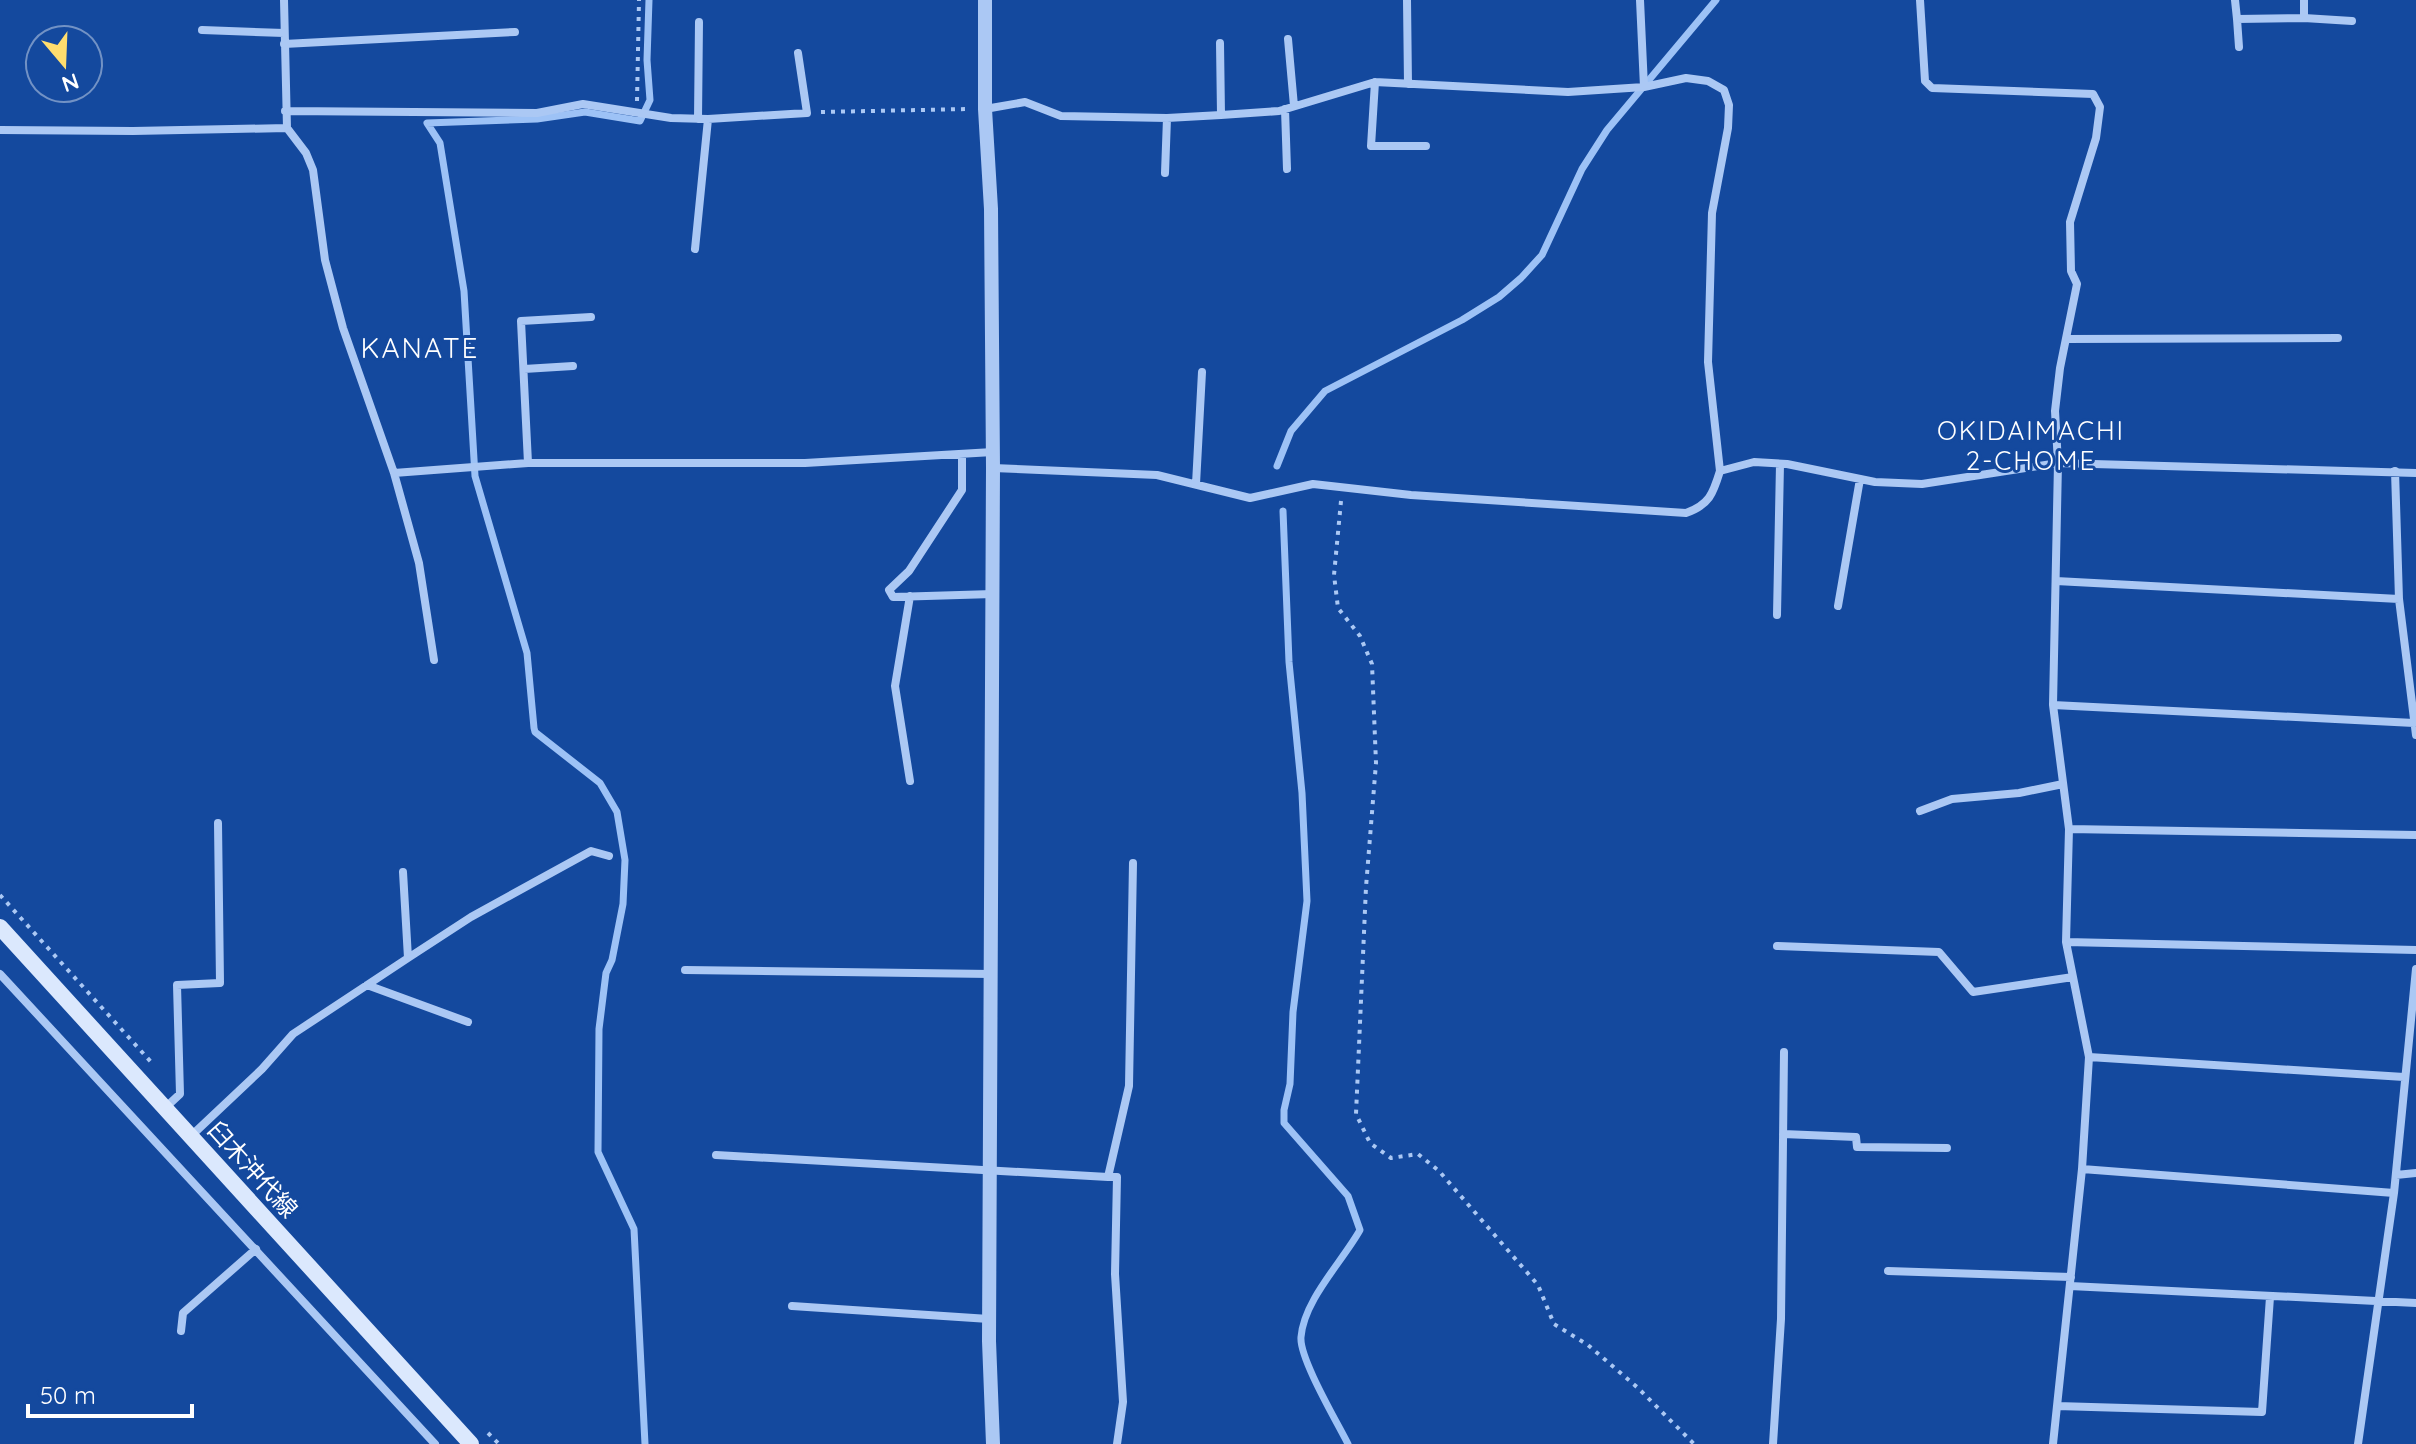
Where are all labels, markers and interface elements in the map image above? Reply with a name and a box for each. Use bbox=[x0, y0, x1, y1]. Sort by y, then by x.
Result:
north arrow bbox=[24, 24, 104, 104]
text: N bbox=[58, 67, 83, 99]
district label: KANATE bbox=[361, 330, 479, 365]
district label: OKIDAIMACHI 2-CHOME bbox=[1937, 414, 2125, 477]
street label: 臼木沖代線 bbox=[202, 1114, 304, 1224]
scale bar bbox=[28, 1368, 192, 1418]
text: 50 m bbox=[40, 1380, 96, 1410]

